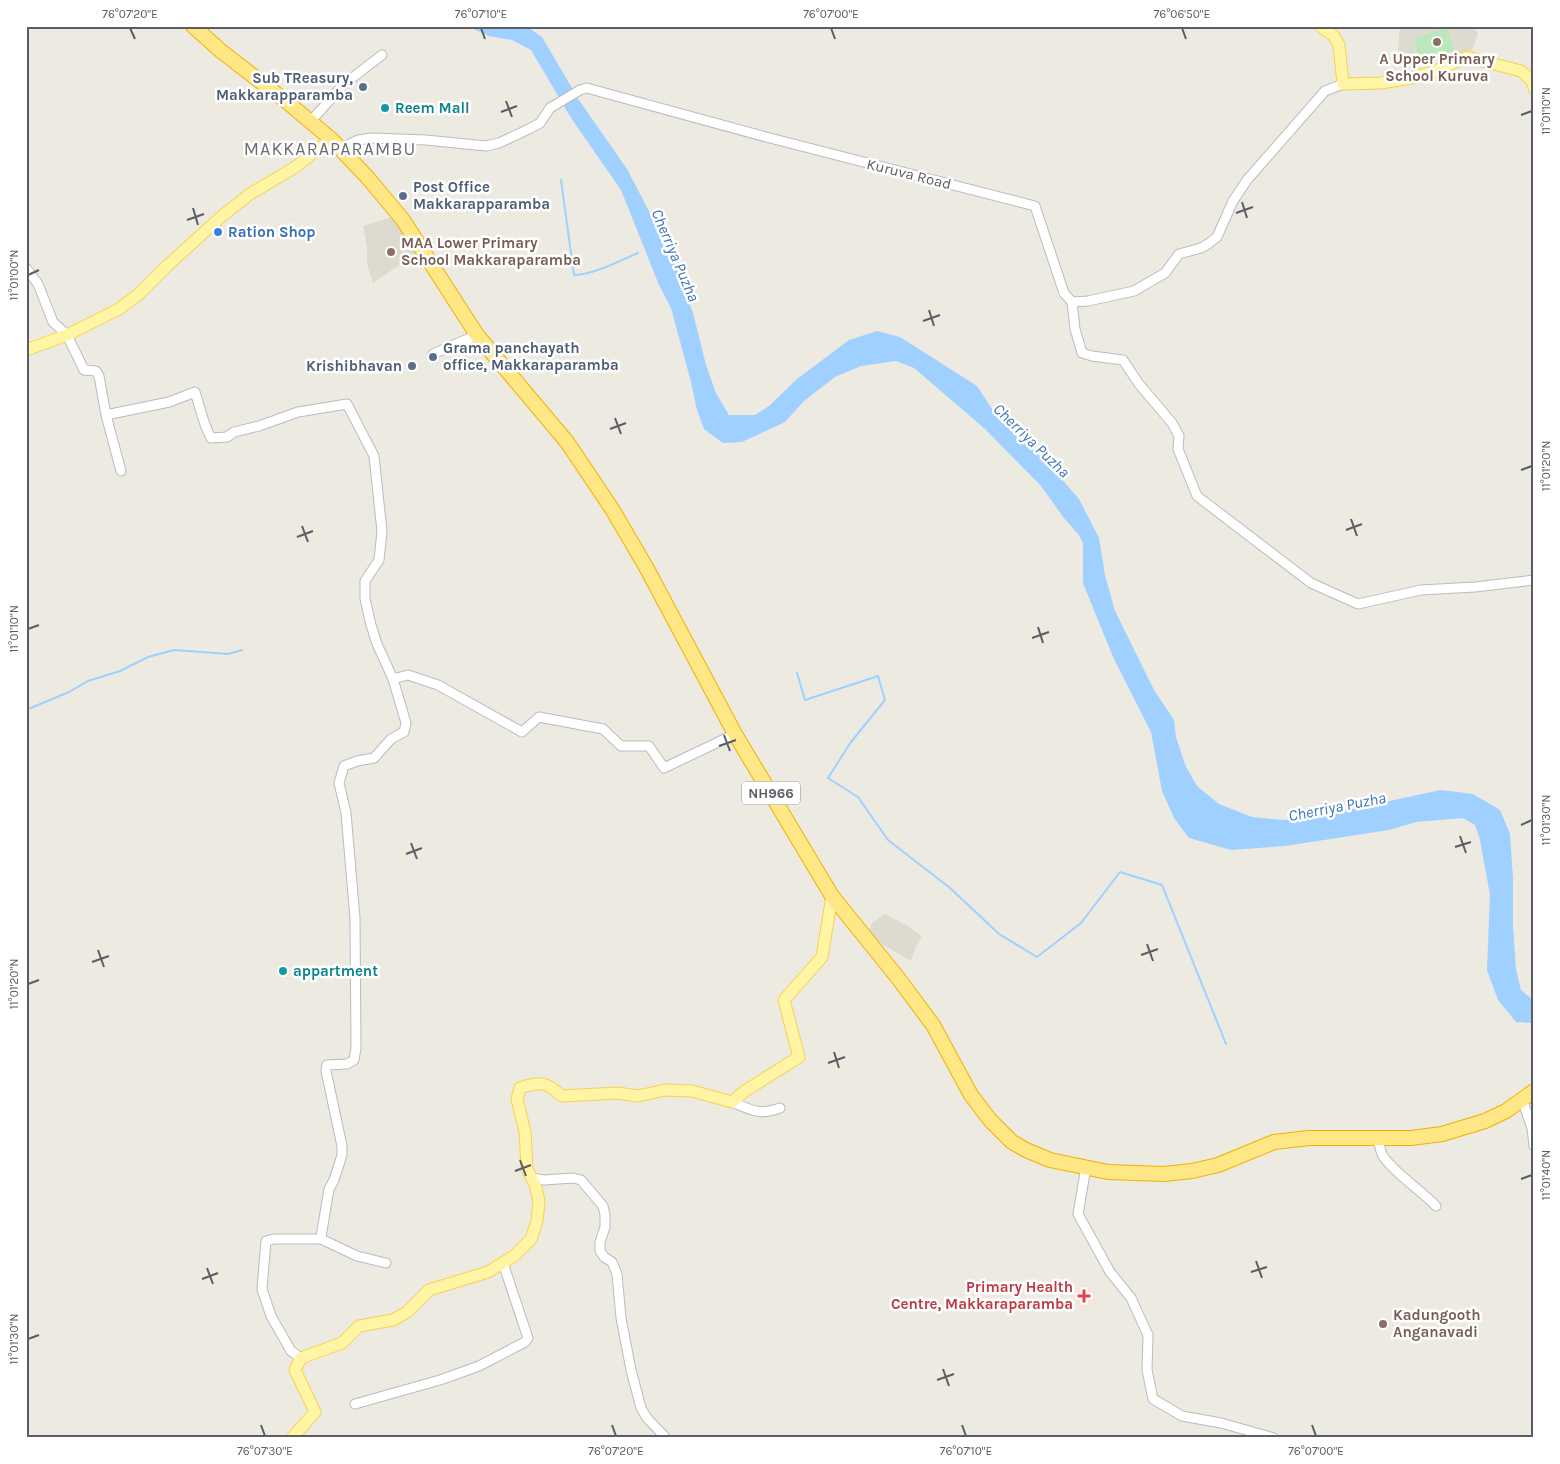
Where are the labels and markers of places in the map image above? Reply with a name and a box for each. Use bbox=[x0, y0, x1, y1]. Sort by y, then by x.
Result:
marker: A Upper Primary School Kuruva bbox=[1431, 36, 1443, 48]
place label: A Upper Primary School Kuruva bbox=[1379, 50, 1495, 85]
place label: Sub TReasury, Makkarapparamba bbox=[216, 69, 353, 104]
marker: Sub TReasury, Makkarapparamba bbox=[357, 81, 369, 93]
place label: Reem Mall bbox=[395, 99, 470, 117]
marker: Reem Mall bbox=[379, 102, 391, 114]
place label: Post Office Makkarapparamba bbox=[413, 178, 550, 213]
marker: Post Office Makkarapparamba bbox=[397, 190, 409, 202]
place label: Ration Shop bbox=[228, 223, 315, 241]
marker: Ration Shop bbox=[212, 226, 224, 238]
place label: MAA Lower Primary School Makkaraparamba bbox=[401, 234, 581, 269]
marker: MAA Lower Primary School Makkaraparamba bbox=[385, 246, 397, 258]
place label: Grama panchayath office, Makkaraparamba bbox=[443, 339, 619, 374]
marker: Grama panchayath office, Makkaraparamba bbox=[427, 351, 439, 363]
place label: Krishibhavan bbox=[306, 357, 402, 375]
marker: Krishibhavan bbox=[406, 360, 418, 372]
place label: appartment bbox=[293, 962, 378, 980]
marker: appartment bbox=[277, 965, 289, 977]
place label: Primary Health Centre, Makkaraparamba bbox=[891, 1278, 1073, 1313]
marker: Primary Health Centre, Makkaraparamba bbox=[1077, 1289, 1091, 1303]
place label: Kadungooth Anganavadi bbox=[1393, 1306, 1481, 1341]
marker: Kadungooth Anganavadi bbox=[1377, 1318, 1389, 1330]

